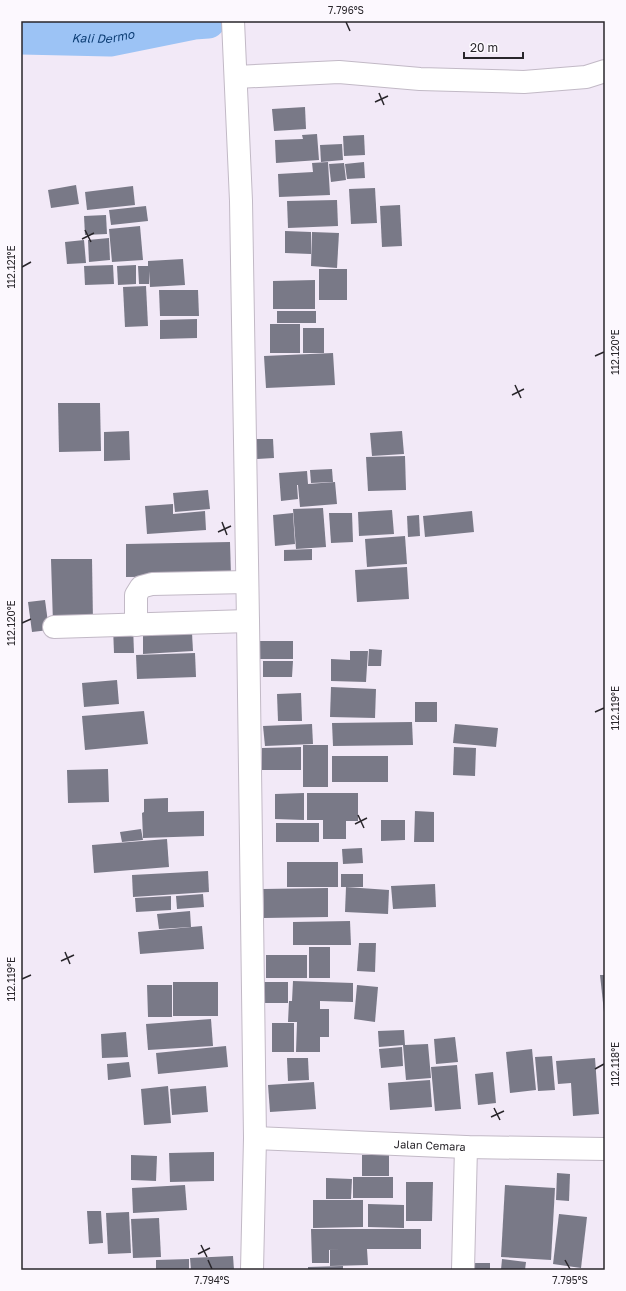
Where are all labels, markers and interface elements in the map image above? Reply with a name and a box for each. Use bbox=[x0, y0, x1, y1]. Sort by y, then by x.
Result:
text: 7.796°S bbox=[328, 4, 364, 16]
water label: Kali Dermo bbox=[71, 26, 136, 46]
scale bar bbox=[464, 34, 523, 60]
text: 20 m bbox=[470, 40, 498, 55]
text: 112.121°E bbox=[5, 245, 17, 289]
text: 112.120°E bbox=[609, 329, 621, 375]
text: 112.120°E bbox=[5, 600, 17, 646]
text: 112.119°E bbox=[609, 686, 621, 730]
text: 112.119°E bbox=[5, 957, 17, 1001]
text: 112.118°E bbox=[609, 1042, 621, 1086]
street label: Jalan Cemara bbox=[394, 1137, 466, 1153]
text: 7.794°S bbox=[194, 1274, 230, 1286]
text: 7.795°S bbox=[552, 1274, 588, 1286]

